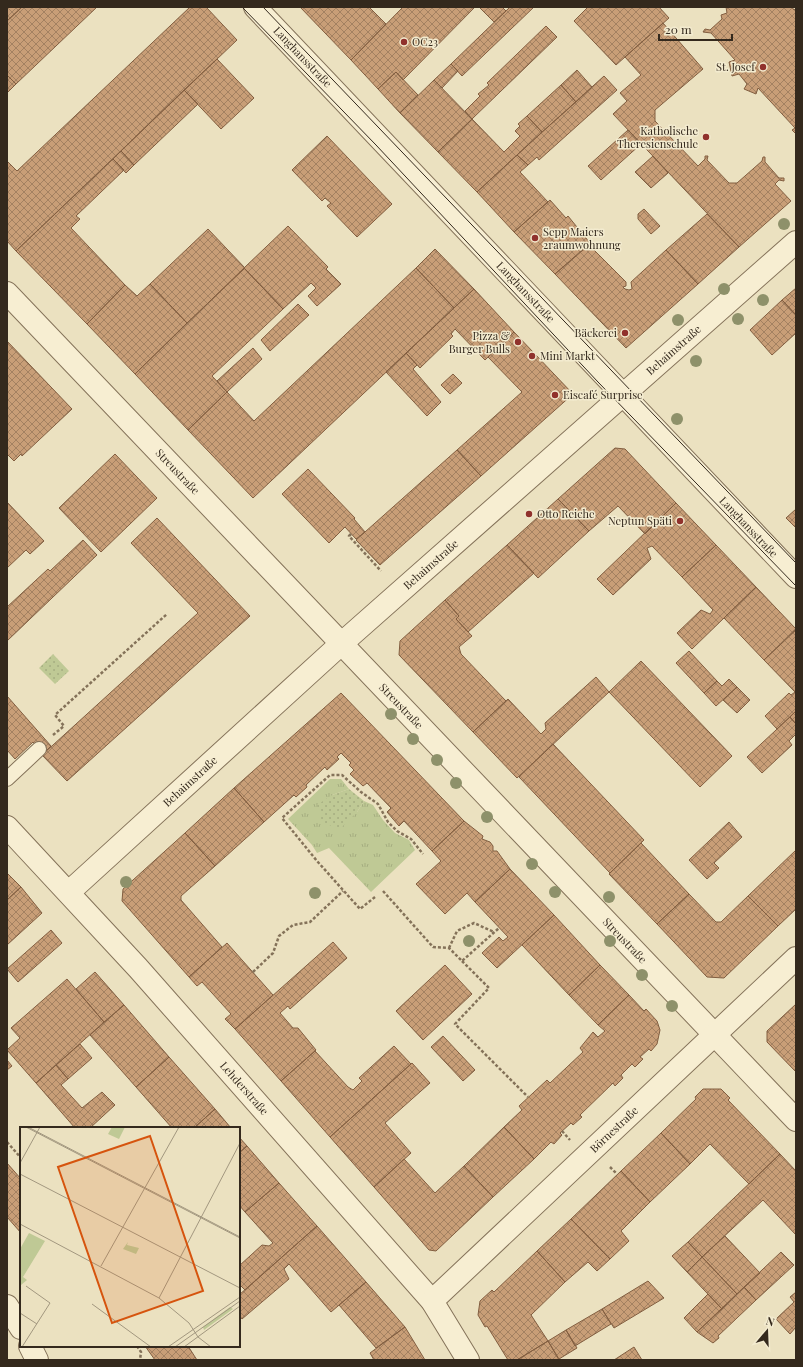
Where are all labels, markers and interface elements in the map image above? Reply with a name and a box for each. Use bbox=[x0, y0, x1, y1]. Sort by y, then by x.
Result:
scale bar bbox=[659, 16, 732, 42]
text: 20 m bbox=[665, 21, 692, 37]
street label: Langhansstraße bbox=[270, 23, 336, 91]
place label: OC23 bbox=[412, 34, 438, 49]
marker: OC23 bbox=[399, 37, 409, 47]
place label: St. Josef bbox=[716, 59, 756, 74]
marker: St. Josef bbox=[758, 62, 768, 72]
place label: Katholische Theresienschule bbox=[617, 123, 698, 151]
marker: Katholische Theresienschule bbox=[701, 132, 711, 142]
place label: Sepp Maiers 2raumwohnung bbox=[543, 224, 621, 252]
marker: Sepp Maiers 2raumwohnung bbox=[530, 233, 540, 243]
street label: Langhansstraße bbox=[493, 258, 559, 326]
street label: Behaimstraße bbox=[643, 321, 704, 378]
place label: Bäckerei bbox=[575, 325, 617, 340]
place label: Pizza & Burger Bulls bbox=[449, 328, 510, 356]
marker: Bäckerei bbox=[620, 328, 630, 338]
marker: Pizza & Burger Bulls bbox=[513, 337, 523, 347]
place label: Mini Markt bbox=[540, 348, 595, 363]
marker: Mini Markt bbox=[527, 351, 537, 361]
place label: Eiscafé Surprise bbox=[563, 387, 643, 402]
marker: Eiscafé Surprise bbox=[550, 390, 560, 400]
street label: Streustraße bbox=[152, 445, 204, 498]
street label: Langhansstraße bbox=[716, 493, 782, 561]
place label: Otto Reiche bbox=[537, 506, 595, 521]
marker: Otto Reiche bbox=[524, 509, 534, 519]
place label: Neptun Späti bbox=[608, 513, 672, 528]
marker: Neptun Späti bbox=[675, 516, 685, 526]
street label: Behaimstraße bbox=[400, 536, 462, 593]
street label: Streustraße bbox=[376, 680, 427, 732]
street label: Behaimstraße bbox=[159, 752, 221, 810]
street label: Streustraße bbox=[600, 914, 651, 967]
street label: Lehderstraße bbox=[217, 1058, 273, 1118]
street label: Börnestraße bbox=[586, 1102, 641, 1156]
inset map bbox=[20, 1127, 240, 1347]
north arrow bbox=[747, 1311, 787, 1351]
text: N bbox=[764, 1313, 777, 1329]

